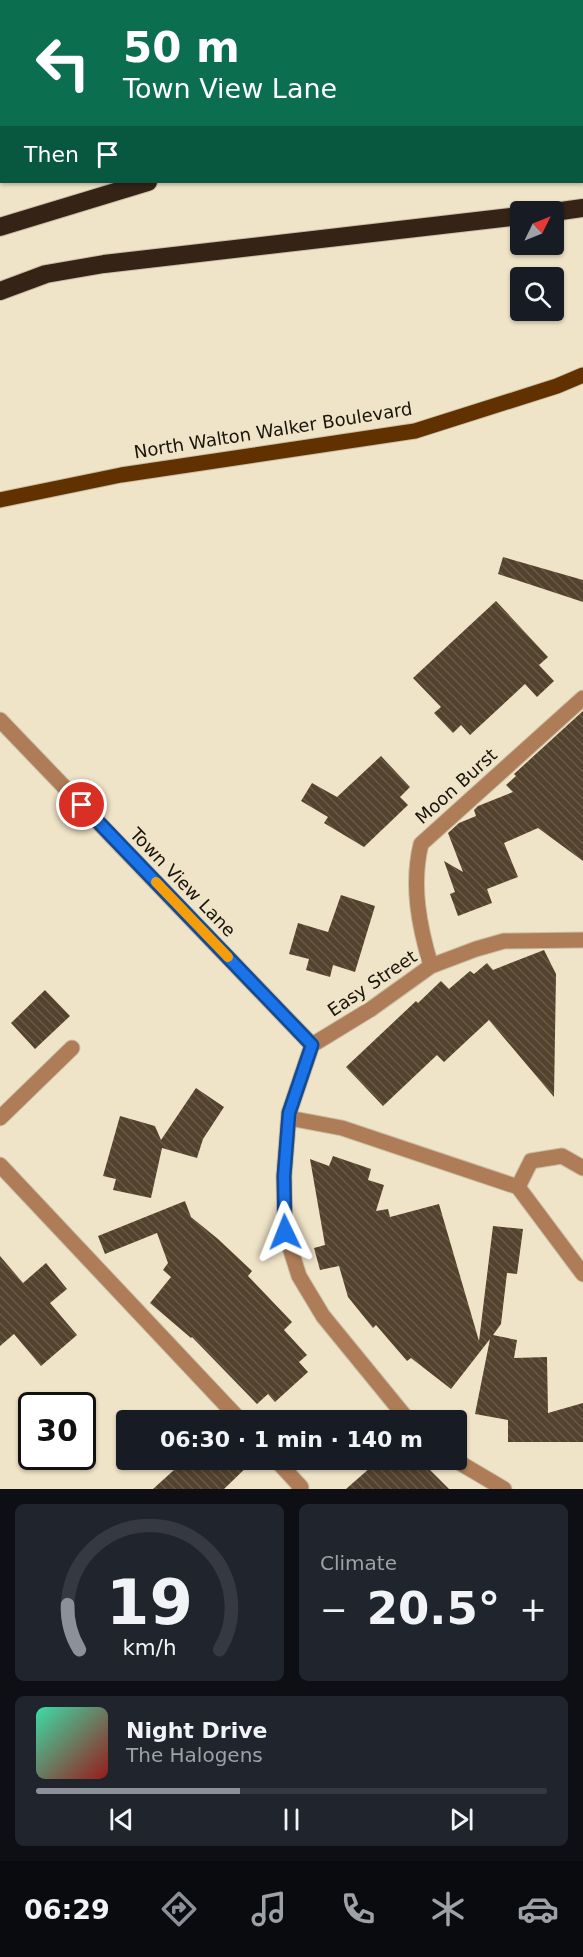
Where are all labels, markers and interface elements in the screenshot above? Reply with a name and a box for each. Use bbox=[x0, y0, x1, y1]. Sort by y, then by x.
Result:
text: 50 m bbox=[123, 23, 240, 72]
icon: left bbox=[24, 24, 102, 102]
text: Town View Lane bbox=[123, 73, 337, 104]
icon: arrive bbox=[91, 138, 124, 171]
text: Then bbox=[24, 142, 79, 167]
north arrow bbox=[510, 201, 564, 255]
map controls bbox=[510, 201, 564, 321]
button: search bbox=[510, 267, 564, 321]
street label: North Walton Walker Boulevard bbox=[132, 398, 414, 462]
street label: Moon Burst bbox=[411, 744, 501, 828]
pin bbox=[56, 779, 107, 830]
icon: arrive bbox=[65, 788, 98, 821]
street label: Town View Lane bbox=[125, 823, 240, 941]
street label: Easy Street bbox=[323, 946, 421, 1020]
position arrow bbox=[253, 1200, 317, 1264]
speed limit sign: 30 bbox=[18, 1392, 96, 1470]
text: 06:30 · 1 min · 140 m bbox=[160, 1427, 423, 1452]
text: Climate bbox=[320, 1551, 397, 1575]
text: 19 bbox=[106, 1566, 193, 1639]
text: 20.5° bbox=[367, 1582, 500, 1635]
text: − bbox=[320, 1590, 348, 1629]
text: + bbox=[519, 1590, 547, 1629]
text: km/h bbox=[122, 1635, 177, 1660]
text: Night Drive bbox=[126, 1718, 267, 1743]
text: The Halogens bbox=[126, 1743, 263, 1767]
icon: previous bbox=[105, 1803, 138, 1836]
icon: pause bbox=[275, 1803, 308, 1836]
icon: next bbox=[445, 1803, 478, 1836]
icon: directions bbox=[158, 1888, 200, 1930]
icon: music bbox=[248, 1888, 290, 1930]
icon: phone bbox=[337, 1888, 379, 1930]
icon: climate bbox=[427, 1888, 469, 1930]
icon: car bbox=[517, 1888, 559, 1930]
text: 06:29 bbox=[24, 1894, 110, 1925]

